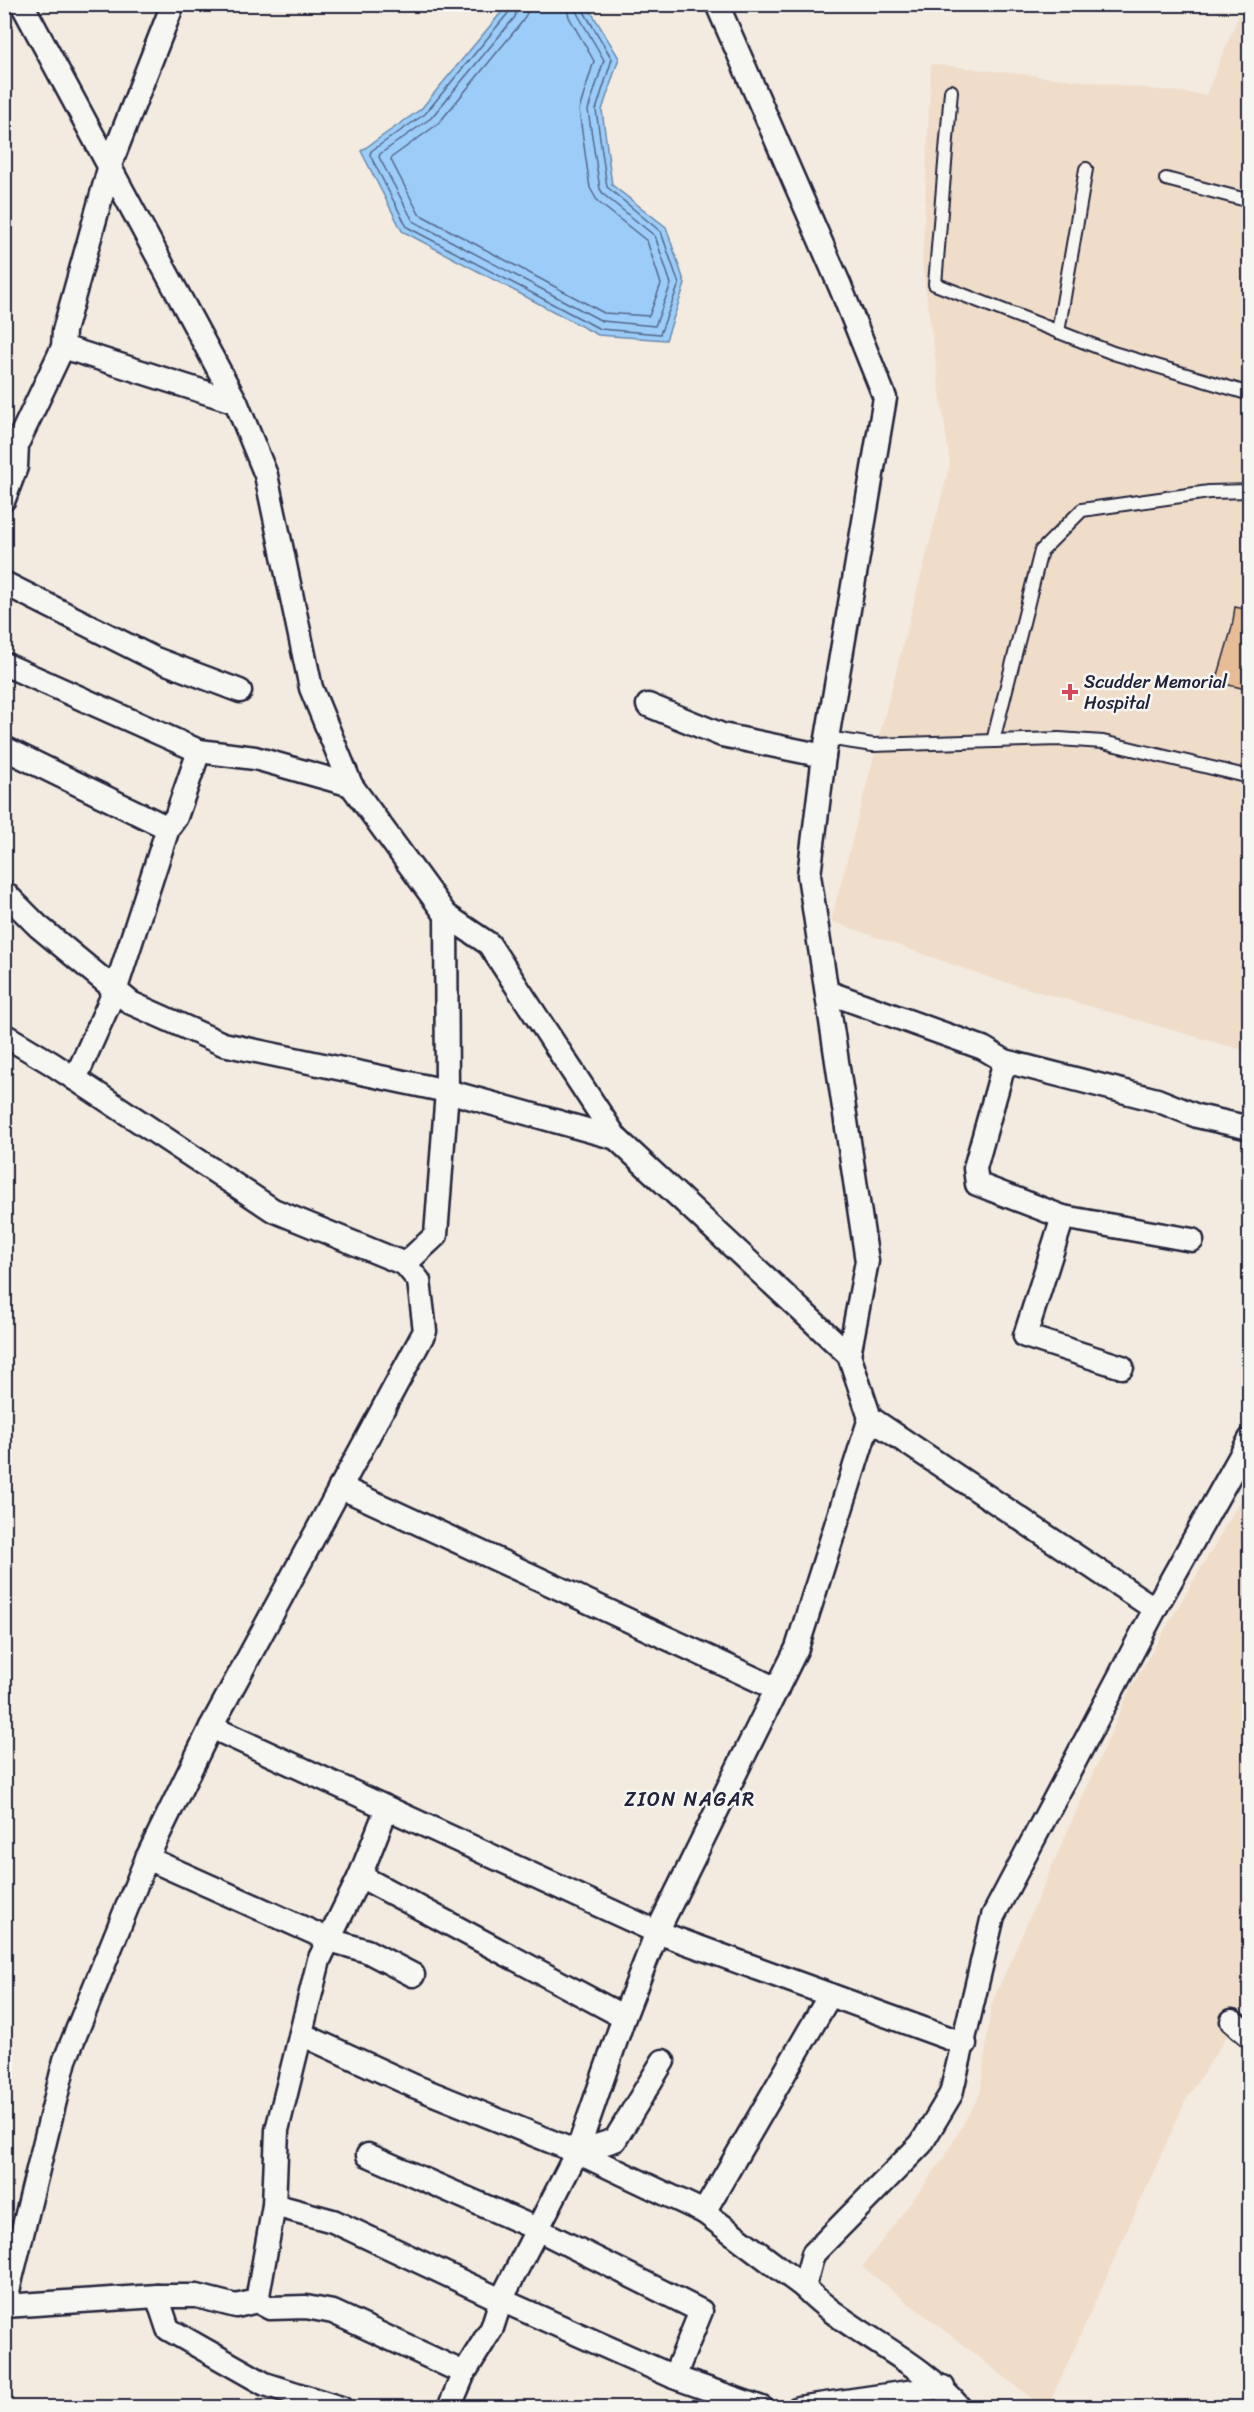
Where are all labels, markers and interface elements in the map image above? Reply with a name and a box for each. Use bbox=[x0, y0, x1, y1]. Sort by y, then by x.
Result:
place label: Scudder Memorial Hospital bbox=[1084, 666, 1228, 719]
marker: Scudder Memorial Hospital bbox=[1061, 683, 1079, 701]
district label: ZION NAGAR bbox=[624, 1782, 756, 1817]

